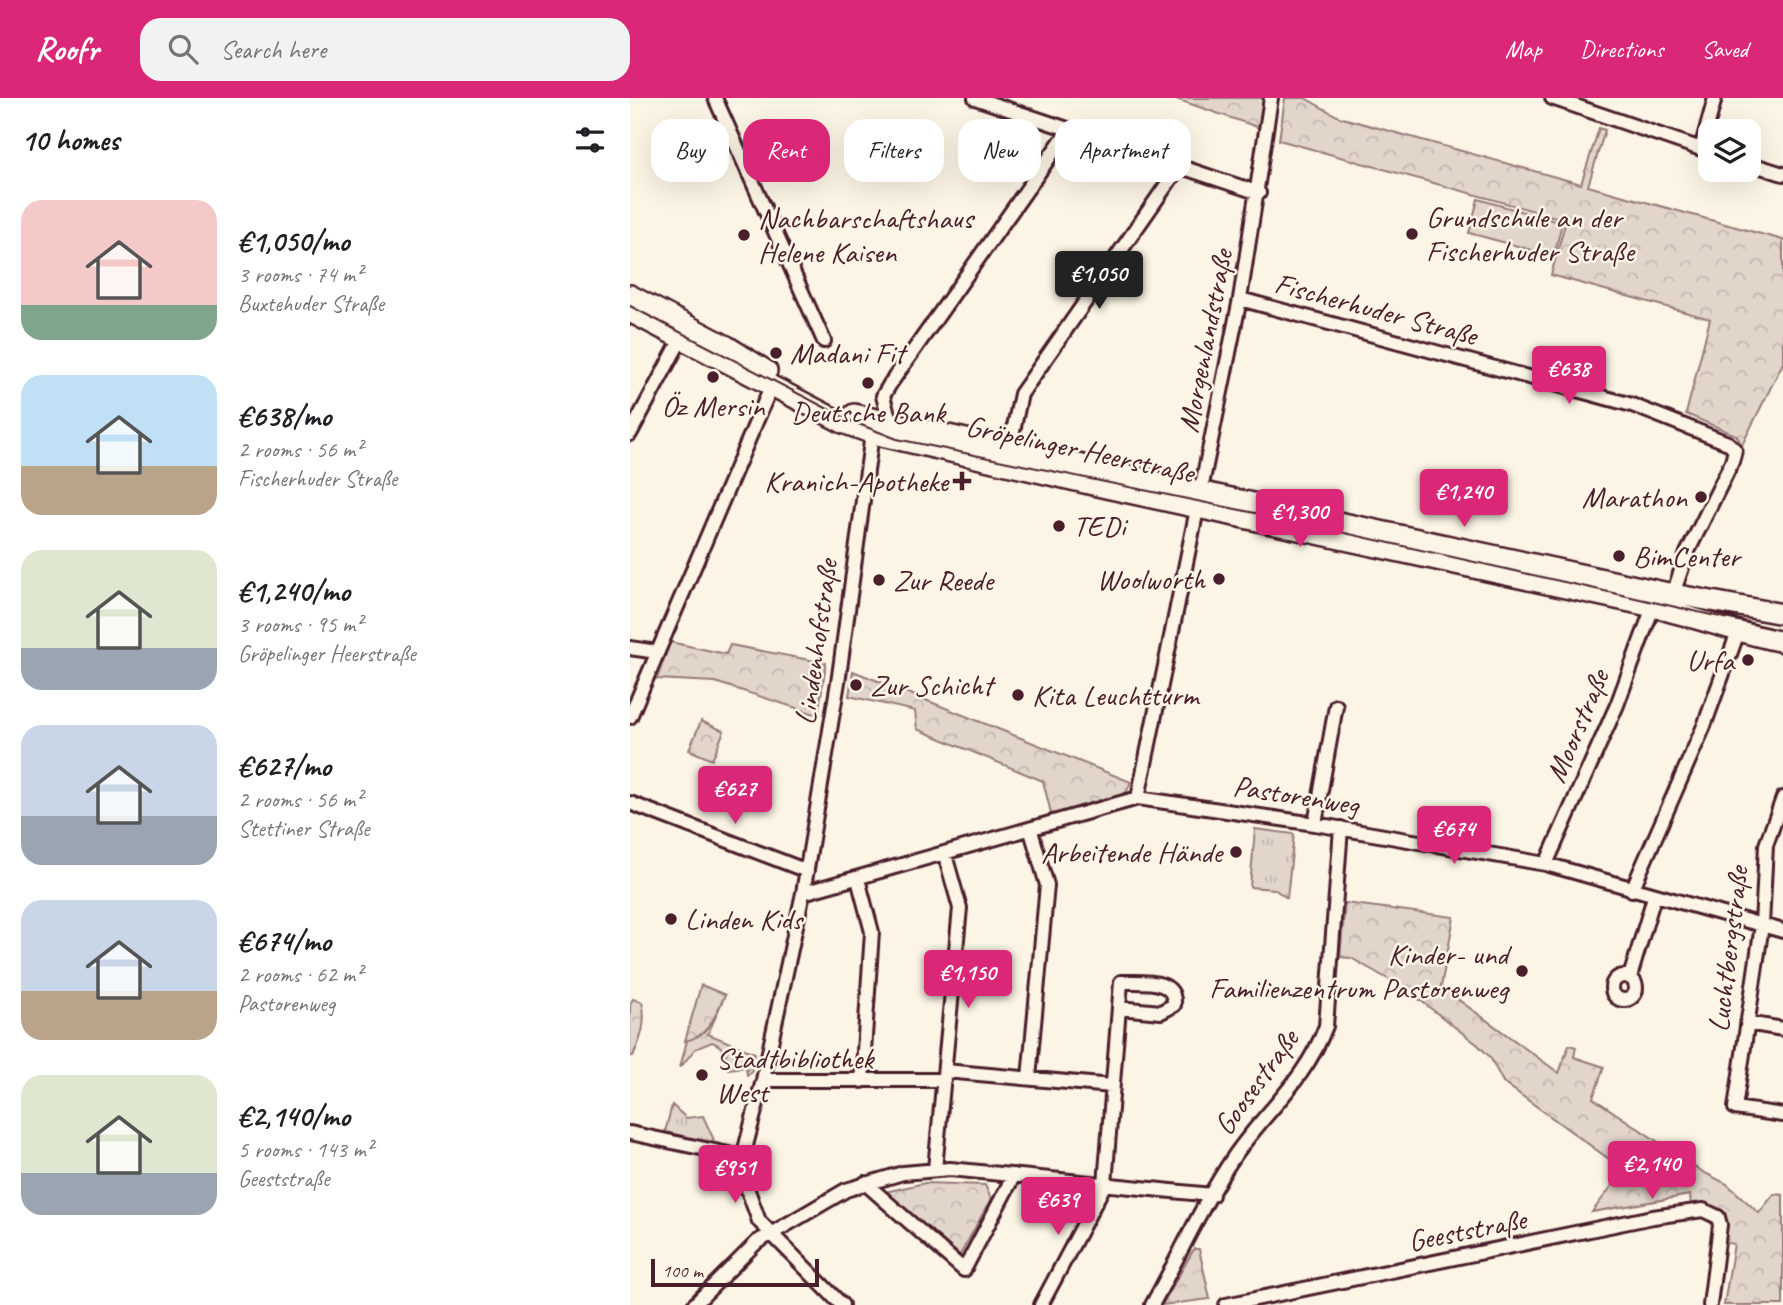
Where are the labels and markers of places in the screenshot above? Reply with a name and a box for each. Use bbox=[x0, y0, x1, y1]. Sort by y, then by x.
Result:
place label: Grundschule an der Fischerhuder Straße bbox=[1426, 198, 1636, 270]
place label: Nachbarschaftshaus Helene Kaisen bbox=[758, 199, 975, 271]
marker: Grundschule an der Fischerhuder Straße bbox=[1404, 226, 1420, 242]
marker: Nachbarschaftshaus Helene Kaisen bbox=[736, 227, 752, 243]
pin: €1,050 bbox=[1042, 252, 1156, 311]
place label: Madani Fit bbox=[790, 334, 908, 372]
marker: Madani Fit bbox=[768, 345, 784, 361]
pin: €638 bbox=[1528, 346, 1610, 406]
marker: Öz Mersin bbox=[705, 369, 721, 385]
marker: Deutsche Bank bbox=[860, 375, 876, 391]
place label: Öz Mersin bbox=[661, 387, 766, 425]
place label: Deutsche Bank bbox=[791, 393, 947, 431]
place label: Kranich-Apotheke bbox=[764, 462, 950, 500]
pin: €1,240 bbox=[1407, 470, 1521, 529]
marker: Kranich-Apotheke bbox=[954, 473, 970, 489]
place label: Marathon bbox=[1582, 478, 1688, 516]
marker: Marathon bbox=[1693, 489, 1709, 505]
pin: €1,300 bbox=[1243, 490, 1357, 549]
place label: TEDi bbox=[1073, 507, 1129, 545]
marker: TEDi bbox=[1051, 518, 1067, 534]
place label: BimCenter bbox=[1633, 537, 1743, 575]
marker: BimCenter bbox=[1611, 548, 1627, 564]
place label: Woolworth bbox=[1097, 560, 1206, 598]
place label: Zur Reede bbox=[893, 561, 995, 599]
marker: Woolworth bbox=[1211, 571, 1227, 587]
marker: Zur Reede bbox=[871, 572, 887, 588]
place label: Urfa bbox=[1687, 641, 1736, 679]
marker: Urfa bbox=[1740, 652, 1756, 668]
place label: Zur Schicht bbox=[870, 666, 997, 704]
place label: Kita Leuchtturm bbox=[1032, 676, 1201, 714]
marker: Zur Schicht bbox=[848, 677, 864, 693]
marker: Kita Leuchtturm bbox=[1010, 687, 1026, 703]
pin: €627 bbox=[694, 766, 776, 826]
pin: €674 bbox=[1413, 806, 1495, 866]
place label: Arbeitende Hände bbox=[1041, 833, 1224, 871]
marker: Arbeitende Hände bbox=[1228, 844, 1244, 860]
place label: Linden Kids bbox=[685, 900, 805, 938]
marker: Linden Kids bbox=[663, 911, 679, 927]
place label: Kinder- und Familienzentrum Pastorenweg bbox=[1209, 935, 1512, 1007]
pin: €1,150 bbox=[911, 950, 1025, 1010]
marker: Kinder- und Familienzentrum Pastorenweg bbox=[1514, 963, 1530, 979]
place label: Stadtbibliothek West bbox=[716, 1039, 875, 1111]
marker: Stadtbibliothek West bbox=[694, 1067, 710, 1083]
pin: €2,140 bbox=[1595, 1142, 1709, 1201]
pin: €951 bbox=[694, 1146, 776, 1205]
pin: €639 bbox=[1017, 1178, 1099, 1237]

